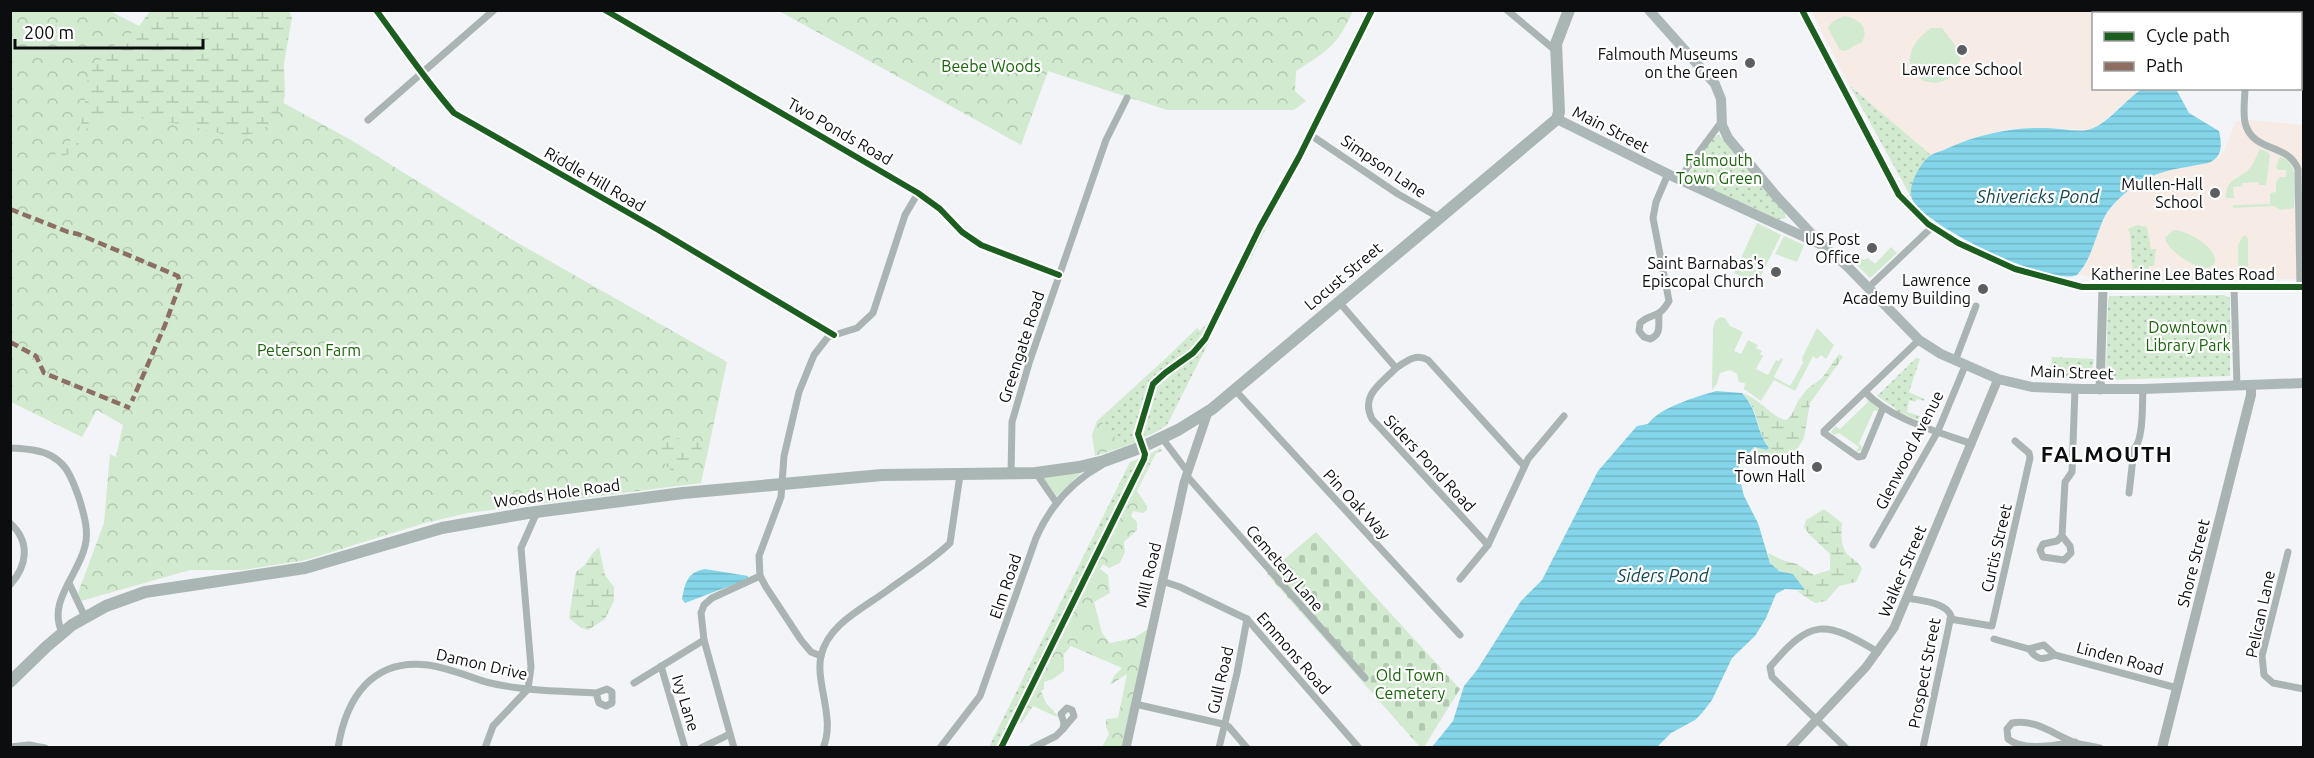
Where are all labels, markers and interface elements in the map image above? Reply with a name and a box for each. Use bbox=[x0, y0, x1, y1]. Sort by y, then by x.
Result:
scale bar bbox=[15, 12, 202, 50]
legend bbox=[2092, 12, 2302, 90]
text: 200 m bbox=[24, 22, 74, 42]
text: Cycle path bbox=[2146, 25, 2230, 45]
marker: Lawrence School bbox=[1955, 43, 1969, 57]
place label: Falmouth Museums on the Green bbox=[1598, 45, 1738, 81]
text: Path bbox=[2146, 55, 2183, 75]
marker: Falmouth Museums on the Green bbox=[1743, 56, 1757, 70]
park label: Beebe Woods bbox=[941, 57, 1041, 75]
place label: Lawrence School bbox=[1902, 60, 2022, 78]
street label: Two Ponds Road bbox=[784, 94, 896, 168]
street label: Main Street bbox=[1570, 102, 1653, 156]
street label: Simpson Lane bbox=[1338, 131, 1430, 201]
street label: Riddle Hill Road bbox=[541, 143, 649, 215]
park label: Falmouth Town Green bbox=[1676, 151, 1762, 187]
place label: Mullen-Hall School bbox=[2121, 175, 2203, 211]
water label: Shivericks Pond bbox=[1976, 186, 2100, 206]
marker: Mullen-Hall School bbox=[2208, 186, 2222, 200]
place label: US Post Office bbox=[1805, 230, 1861, 266]
street label: Locust Street bbox=[1301, 238, 1386, 314]
marker: US Post Office bbox=[1865, 241, 1879, 255]
place label: Saint Barnabas's Episcopal Church bbox=[1642, 254, 1764, 290]
marker: Saint Barnabas's Episcopal Church bbox=[1769, 265, 1783, 279]
street label: Katherine Lee Bates Road bbox=[2091, 265, 2275, 283]
place label: Lawrence Academy Building bbox=[1843, 271, 1971, 307]
marker: Lawrence Academy Building bbox=[1976, 282, 1990, 296]
street label: Greengate Road bbox=[994, 289, 1048, 405]
park label: Downtown Library Park bbox=[2145, 318, 2231, 354]
park label: Peterson Farm bbox=[257, 341, 361, 359]
street label: Main Street bbox=[2030, 362, 2115, 382]
street label: Glenwood Avenue bbox=[1871, 388, 1947, 512]
street label: Siders Pond Road bbox=[1381, 411, 1479, 515]
district label: FALMOUTH bbox=[2041, 441, 2173, 466]
place label: Falmouth Town Hall bbox=[1735, 449, 1805, 485]
marker: Falmouth Town Hall bbox=[1810, 460, 1824, 474]
street label: Pin Oak Way bbox=[1320, 465, 1394, 543]
street label: Woods Hole Road bbox=[493, 475, 621, 511]
street label: Curtis Street bbox=[1977, 501, 2015, 594]
street label: Shore Street bbox=[2173, 516, 2213, 609]
street label: Cemetery Lane bbox=[1243, 521, 1327, 615]
street label: Walker Street bbox=[1875, 522, 1930, 620]
street label: Mill Road bbox=[1132, 540, 1164, 610]
street label: Elm Road bbox=[985, 551, 1025, 621]
water label: Siders Pond bbox=[1616, 565, 1710, 585]
street label: Pelican Lane bbox=[2242, 569, 2278, 659]
street label: Emmons Road bbox=[1254, 608, 1334, 698]
street label: Prospect Street bbox=[1904, 616, 1944, 730]
street label: Linden Road bbox=[2075, 638, 2165, 678]
street label: Damon Drive bbox=[435, 645, 529, 683]
street label: Gull Road bbox=[1204, 645, 1236, 715]
park label: Old Town Cemetery bbox=[1375, 666, 1446, 702]
street label: Ivy Lane bbox=[669, 673, 703, 733]

